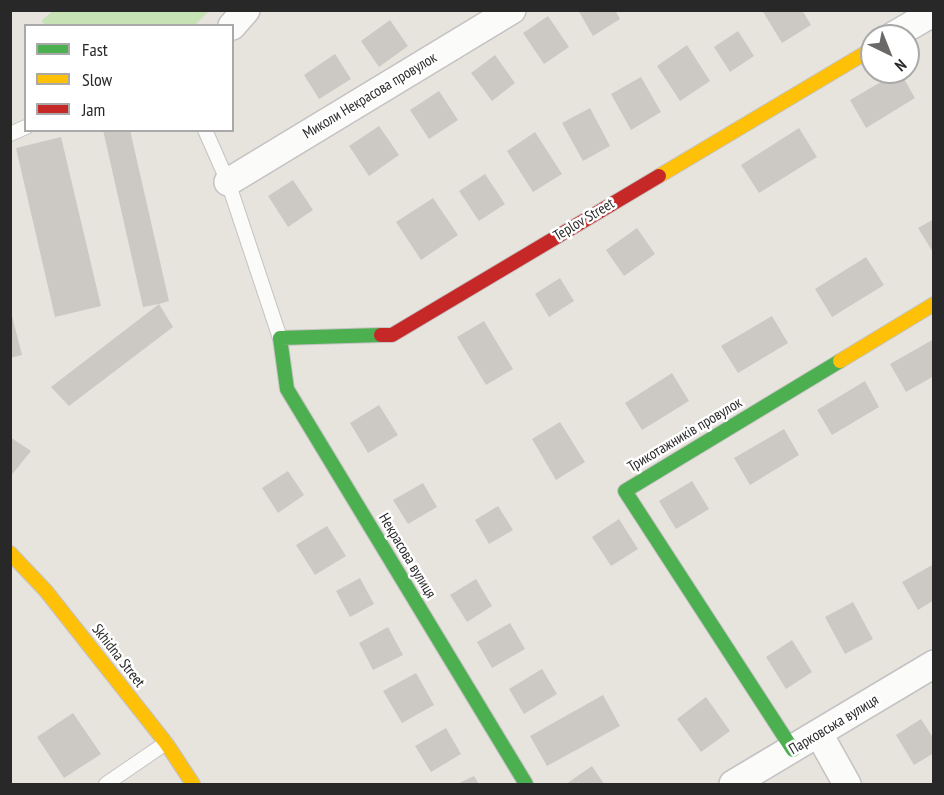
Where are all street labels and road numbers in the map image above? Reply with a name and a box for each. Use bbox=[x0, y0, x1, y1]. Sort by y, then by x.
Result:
street label: Миколи Некрасова провулок bbox=[300, 49, 440, 143]
street label: Teplov Street bbox=[550, 195, 618, 245]
street label: Трикотажників провулок bbox=[625, 394, 745, 476]
street label: Некрасова вулиця bbox=[375, 510, 439, 602]
street label: Skhidna Street bbox=[88, 621, 148, 691]
street label: Парковська вулиця bbox=[786, 691, 882, 759]

